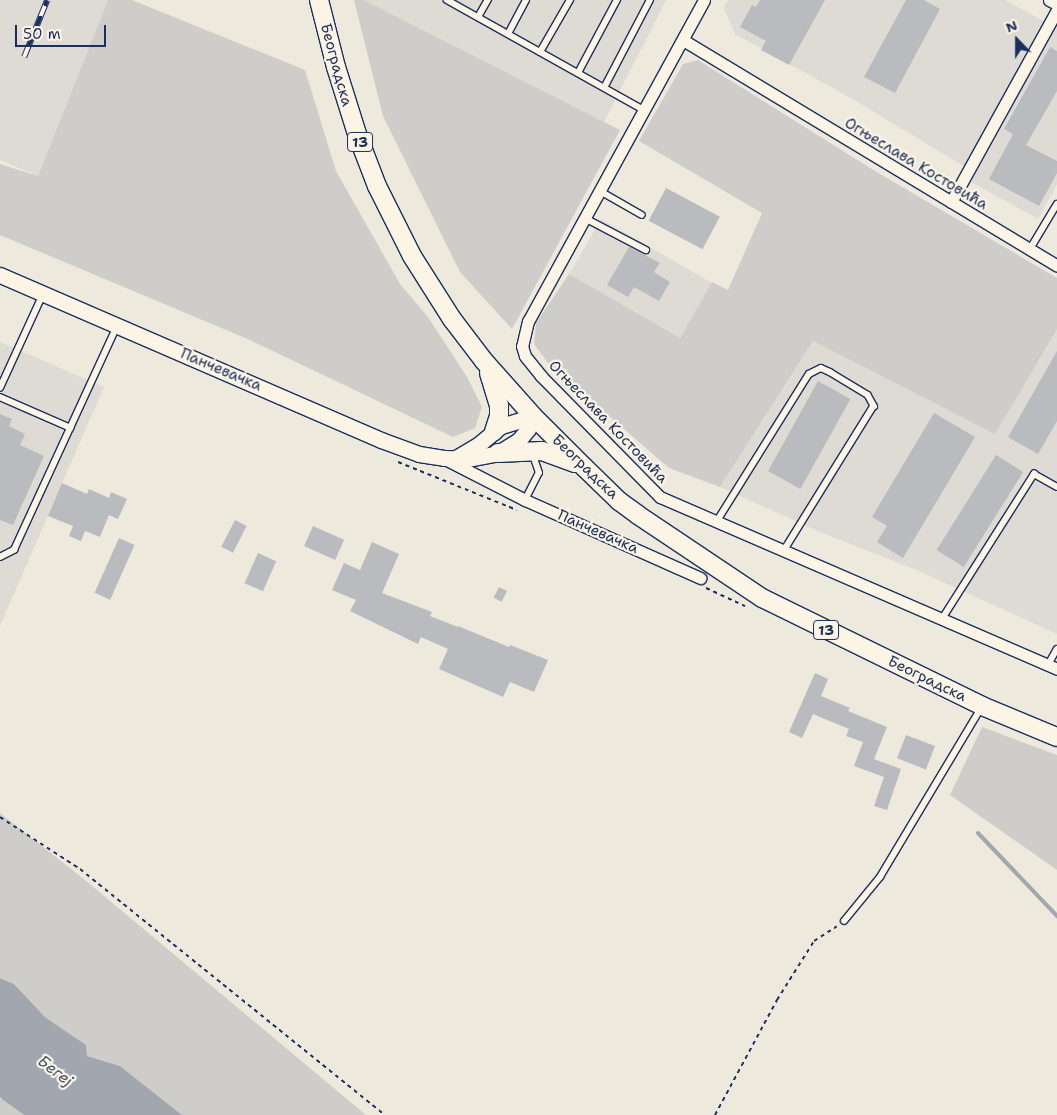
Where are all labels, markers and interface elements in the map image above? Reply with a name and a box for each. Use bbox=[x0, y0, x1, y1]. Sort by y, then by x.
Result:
scale bar bbox=[18, 15, 109, 47]
north arrow bbox=[992, 15, 1042, 65]
text: N bbox=[1003, 16, 1020, 37]
street label: Београдска bbox=[316, 21, 356, 109]
text: 50 m bbox=[23, 24, 61, 44]
street label: Огњеслава Костовића bbox=[841, 114, 991, 214]
road number: 13 bbox=[346, 130, 374, 154]
street label: Панчевачка bbox=[178, 345, 264, 395]
street label: Огњеслава Костовића bbox=[545, 357, 671, 487]
street label: Београдска bbox=[548, 431, 622, 503]
street label: Панчевачка bbox=[555, 506, 641, 558]
road number: 13 bbox=[812, 618, 840, 642]
street label: Београдска bbox=[885, 652, 969, 706]
water label: Бегеј bbox=[34, 1051, 76, 1091]

